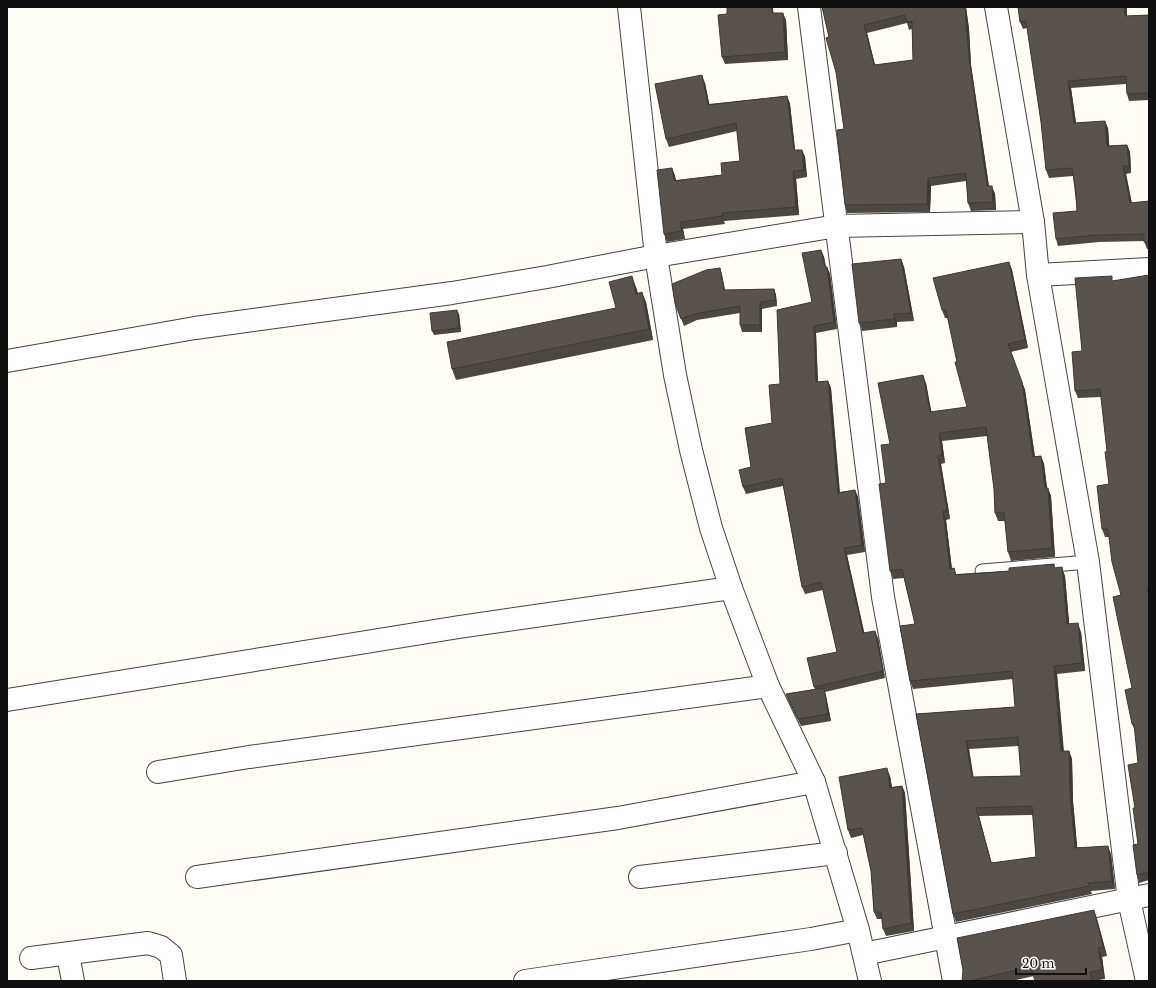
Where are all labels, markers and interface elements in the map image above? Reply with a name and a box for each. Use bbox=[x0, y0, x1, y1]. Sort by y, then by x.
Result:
scale bar bbox=[1016, 950, 1086, 976]
text: 20 m bbox=[1022, 956, 1054, 971]

